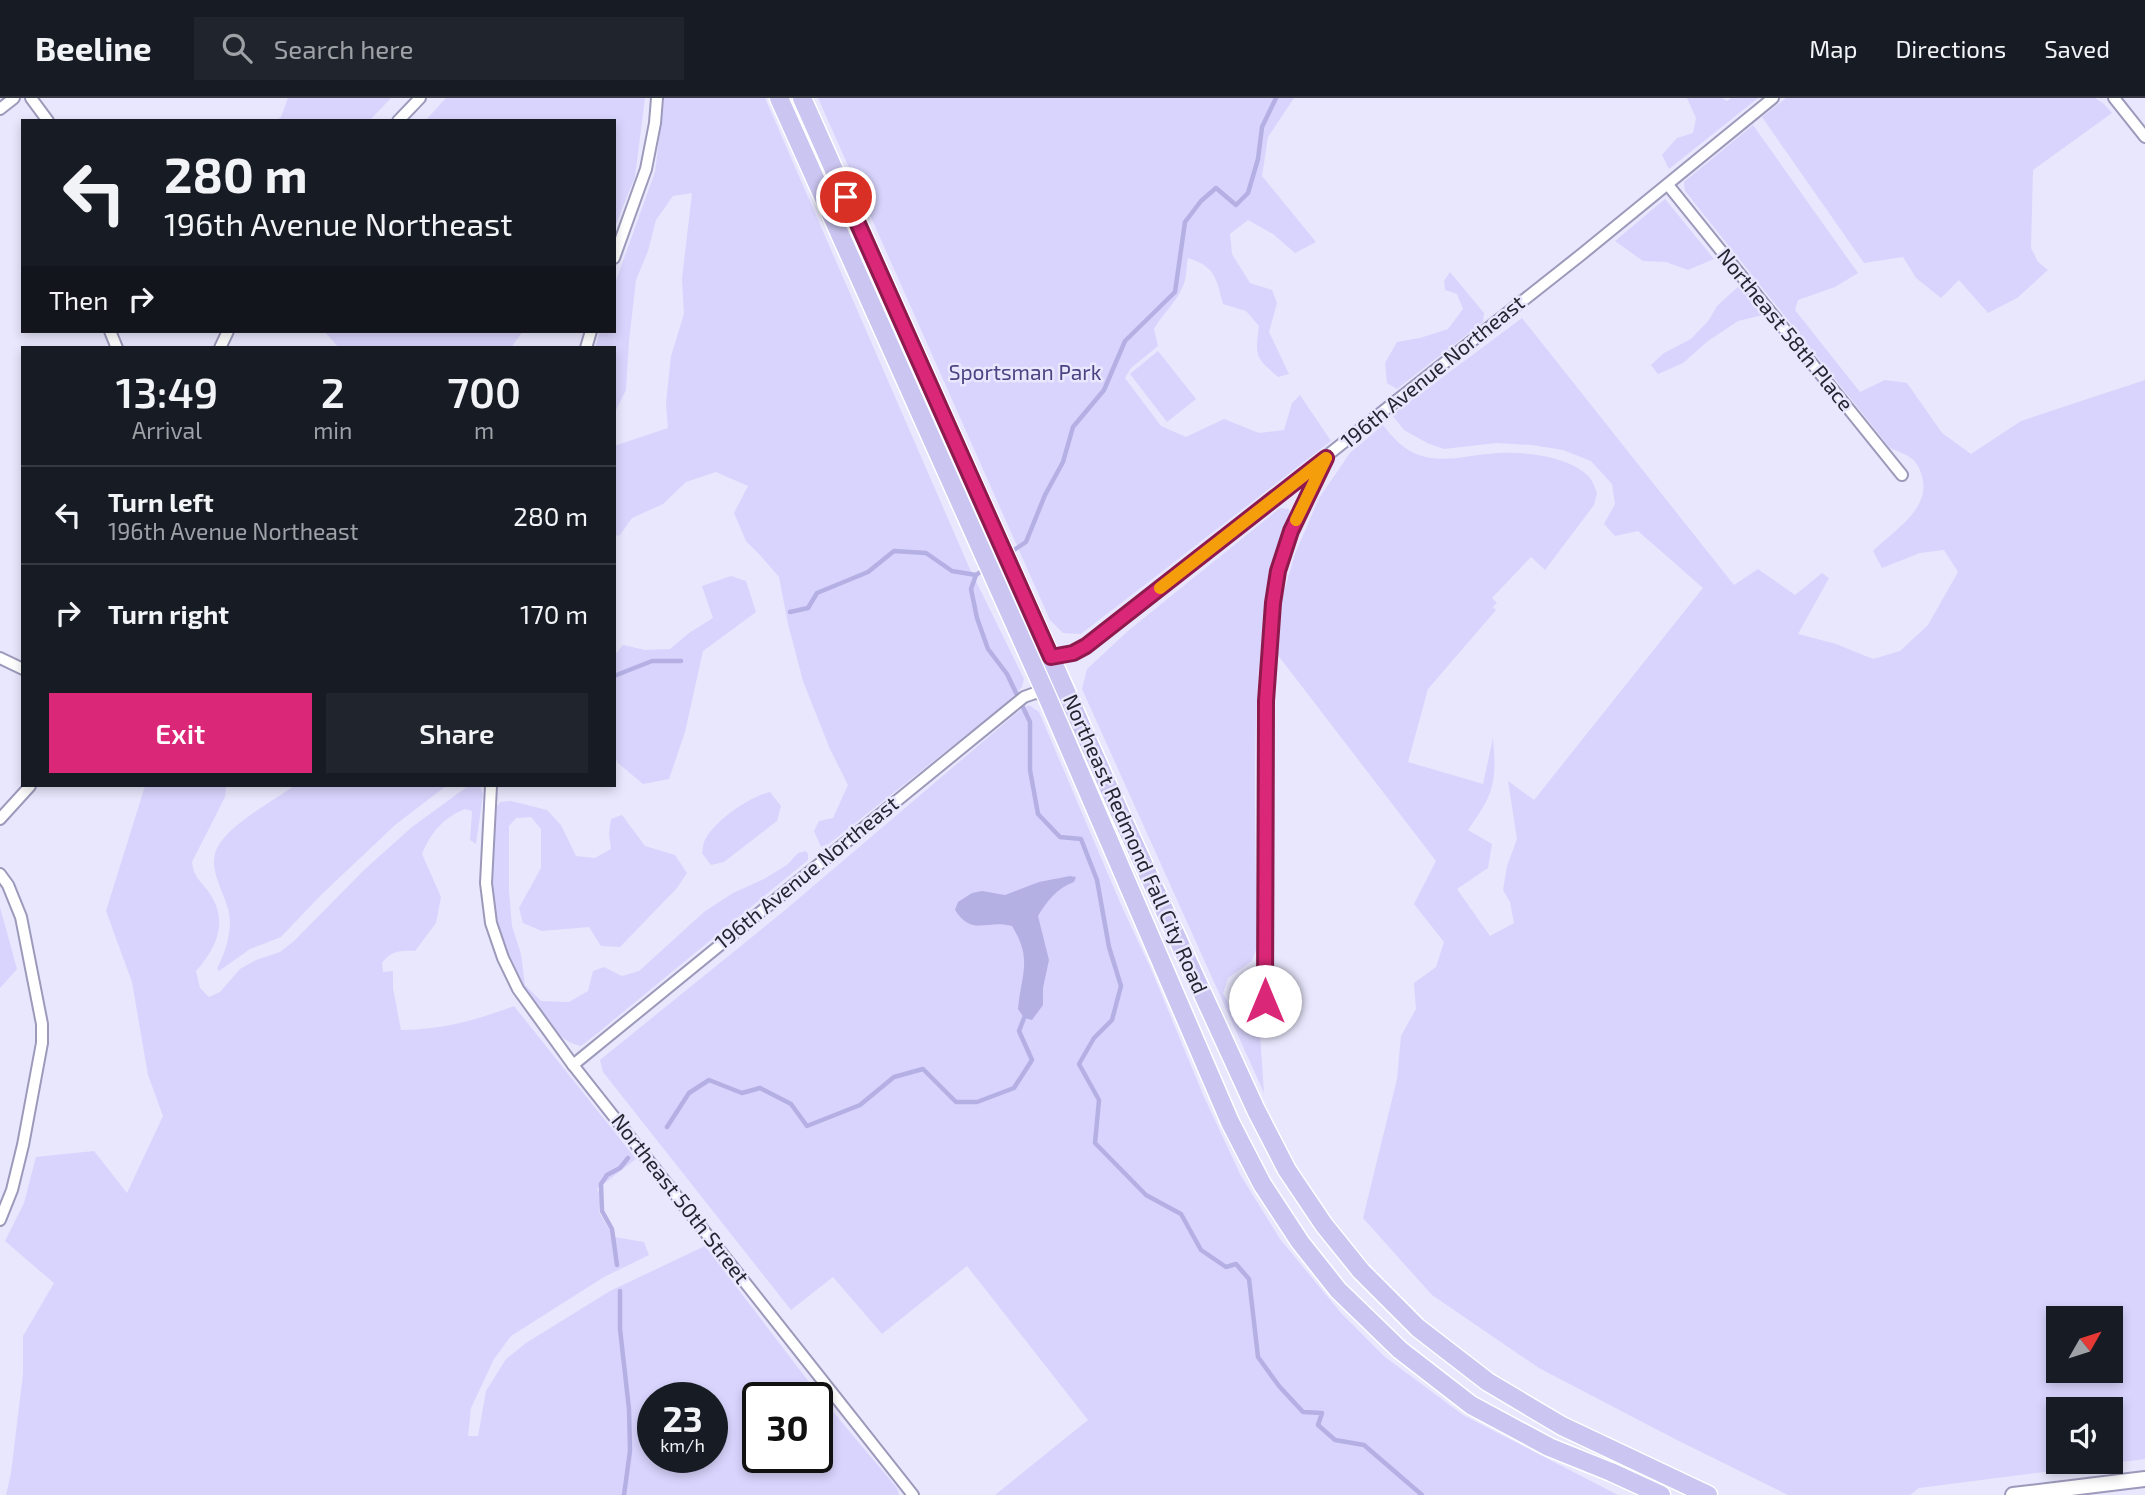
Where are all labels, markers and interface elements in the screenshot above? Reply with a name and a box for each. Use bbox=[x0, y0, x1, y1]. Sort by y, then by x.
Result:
search box bbox=[194, 17, 684, 80]
text: Beeline bbox=[35, 28, 152, 68]
icon: search bbox=[218, 29, 256, 67]
text: Search here bbox=[274, 33, 413, 64]
text: Map bbox=[1809, 34, 1857, 63]
text: Directions bbox=[1895, 34, 2006, 63]
text: Saved bbox=[2044, 34, 2110, 63]
text: 280 m bbox=[164, 144, 308, 203]
icon: left bbox=[49, 147, 140, 238]
pin bbox=[816, 167, 876, 227]
icon: arrive bbox=[827, 178, 865, 216]
text: 196th Avenue Northeast bbox=[164, 204, 512, 242]
street label: Northeast 58th Place bbox=[1713, 243, 1859, 415]
icon: right bbox=[122, 280, 160, 318]
text: Then bbox=[49, 284, 108, 315]
street label: 196th Avenue Northeast bbox=[1335, 289, 1529, 452]
park label: Sportsman Park bbox=[949, 359, 1102, 384]
text: 13:49 bbox=[116, 366, 218, 416]
text: 2 bbox=[321, 366, 345, 416]
text: 700 bbox=[447, 366, 521, 416]
text: Arrival bbox=[132, 416, 202, 444]
text: min bbox=[313, 416, 352, 444]
text: m bbox=[474, 416, 494, 444]
text: Turn left bbox=[108, 486, 214, 517]
icon: left bbox=[49, 496, 87, 534]
text: 280 m bbox=[513, 500, 588, 531]
text: 196th Avenue Northeast bbox=[108, 517, 358, 545]
icon: right bbox=[49, 594, 87, 632]
text: Turn right bbox=[108, 598, 229, 629]
text: 170 m bbox=[520, 598, 588, 629]
street label: Northeast Redmond Fall City Road bbox=[1059, 690, 1214, 997]
button: Exit bbox=[49, 693, 312, 773]
button: Share bbox=[326, 693, 588, 773]
street label: 196th Avenue Northeast bbox=[709, 790, 903, 953]
position arrow bbox=[1228, 964, 1302, 1038]
street label: Northeast 50th Street bbox=[607, 1108, 755, 1288]
north arrow bbox=[2046, 1306, 2123, 1382]
map controls bbox=[2046, 1306, 2123, 1474]
speed limit sign: 30 bbox=[742, 1382, 833, 1473]
text: 23 bbox=[662, 1397, 703, 1439]
button: sound bbox=[2046, 1397, 2123, 1474]
text: km/h bbox=[660, 1434, 705, 1456]

